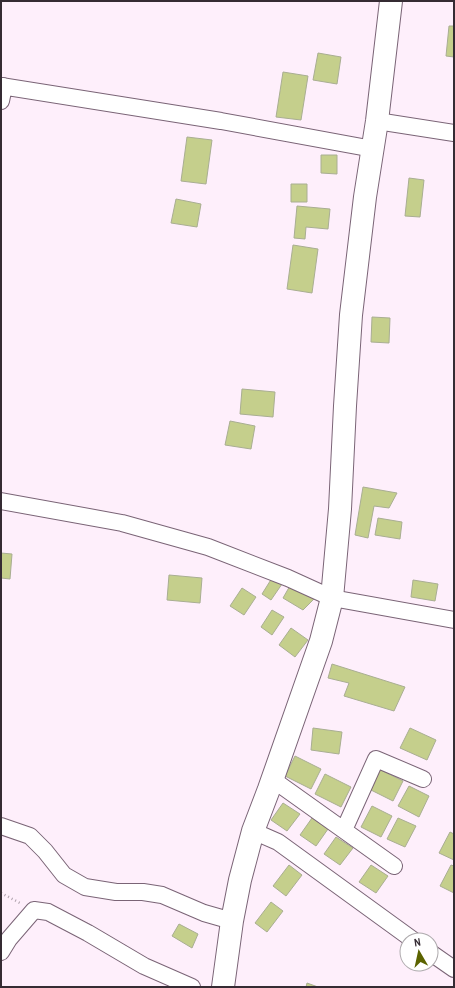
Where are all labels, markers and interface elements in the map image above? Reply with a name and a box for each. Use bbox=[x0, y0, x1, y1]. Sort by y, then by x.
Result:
north arrow bbox=[399, 932, 439, 972]
text: N bbox=[413, 935, 422, 950]

